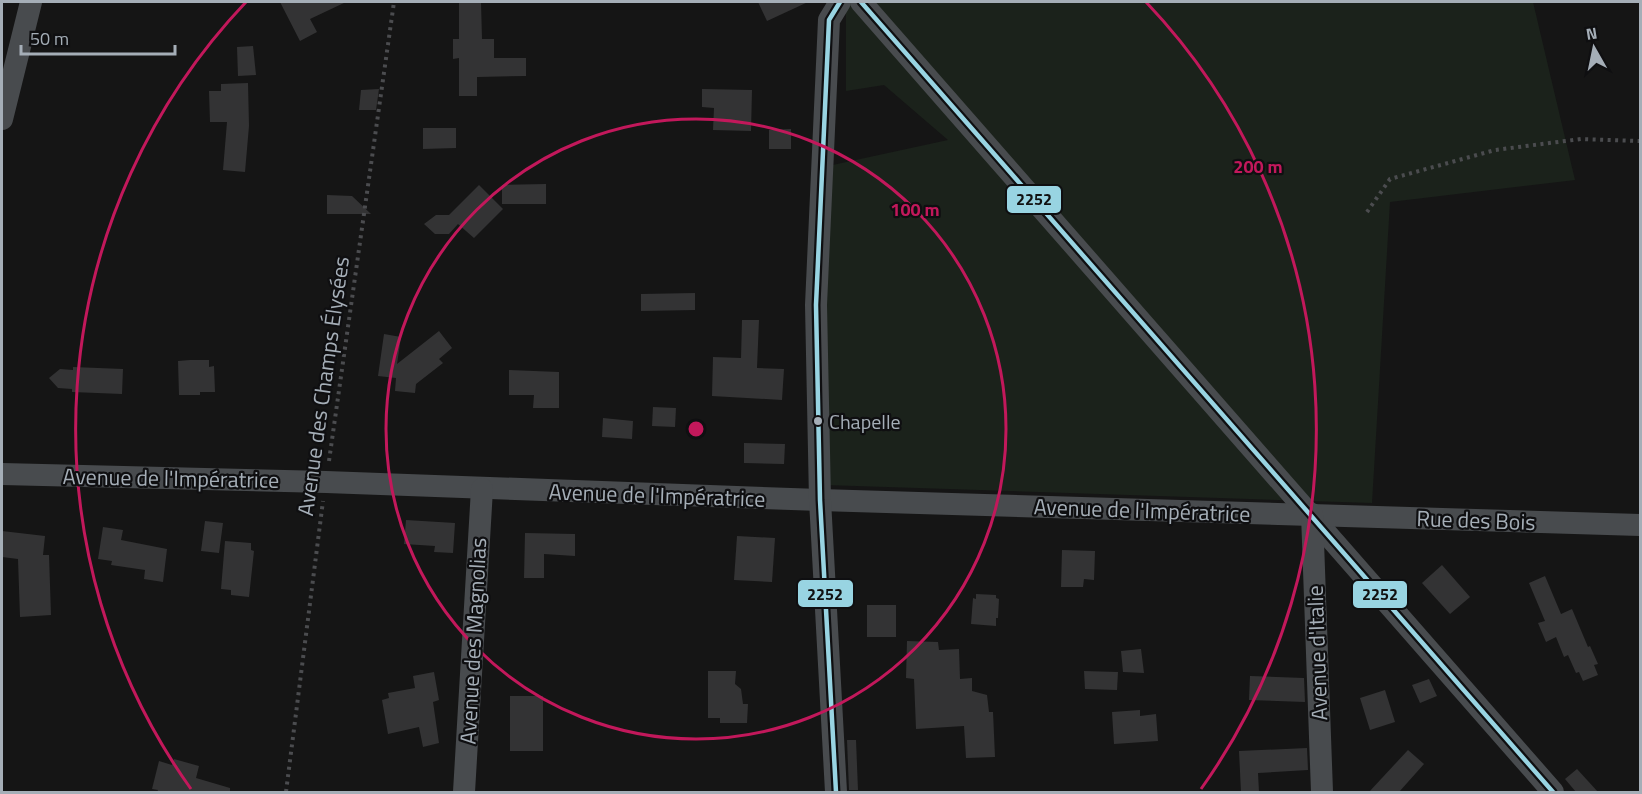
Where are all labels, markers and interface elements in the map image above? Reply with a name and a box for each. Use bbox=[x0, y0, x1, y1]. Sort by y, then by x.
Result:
scale bar bbox=[21, 18, 176, 56]
north arrow bbox=[1564, 18, 1624, 78]
text: N bbox=[1584, 20, 1599, 46]
text: 50 m bbox=[30, 25, 69, 52]
text: 200 m bbox=[1233, 153, 1283, 180]
line badge: 2252 bbox=[1006, 185, 1062, 214]
text: 2252 bbox=[1016, 187, 1052, 211]
text: 100 m bbox=[890, 196, 940, 223]
street label: Avenue des Champs Élysées bbox=[288, 254, 358, 518]
place label: Chapelle bbox=[829, 406, 901, 437]
marker: Chapelle bbox=[812, 415, 824, 427]
centre of rings bbox=[686, 419, 706, 439]
street label: Avenue de l'Impératrice bbox=[62, 459, 280, 497]
street label: Avenue de l'Impératrice bbox=[548, 474, 766, 516]
street label: Avenue de l'Impératrice bbox=[1033, 489, 1251, 531]
street label: Rue des Bois bbox=[1416, 501, 1536, 539]
street label: Avenue des Magnolias bbox=[451, 537, 495, 745]
line badge: 2252 bbox=[797, 579, 854, 608]
line badge: 2252 bbox=[1352, 580, 1408, 609]
text: 2252 bbox=[807, 582, 843, 606]
text: 2252 bbox=[1362, 582, 1398, 606]
street label: Avenue d'Italie bbox=[1298, 585, 1336, 721]

